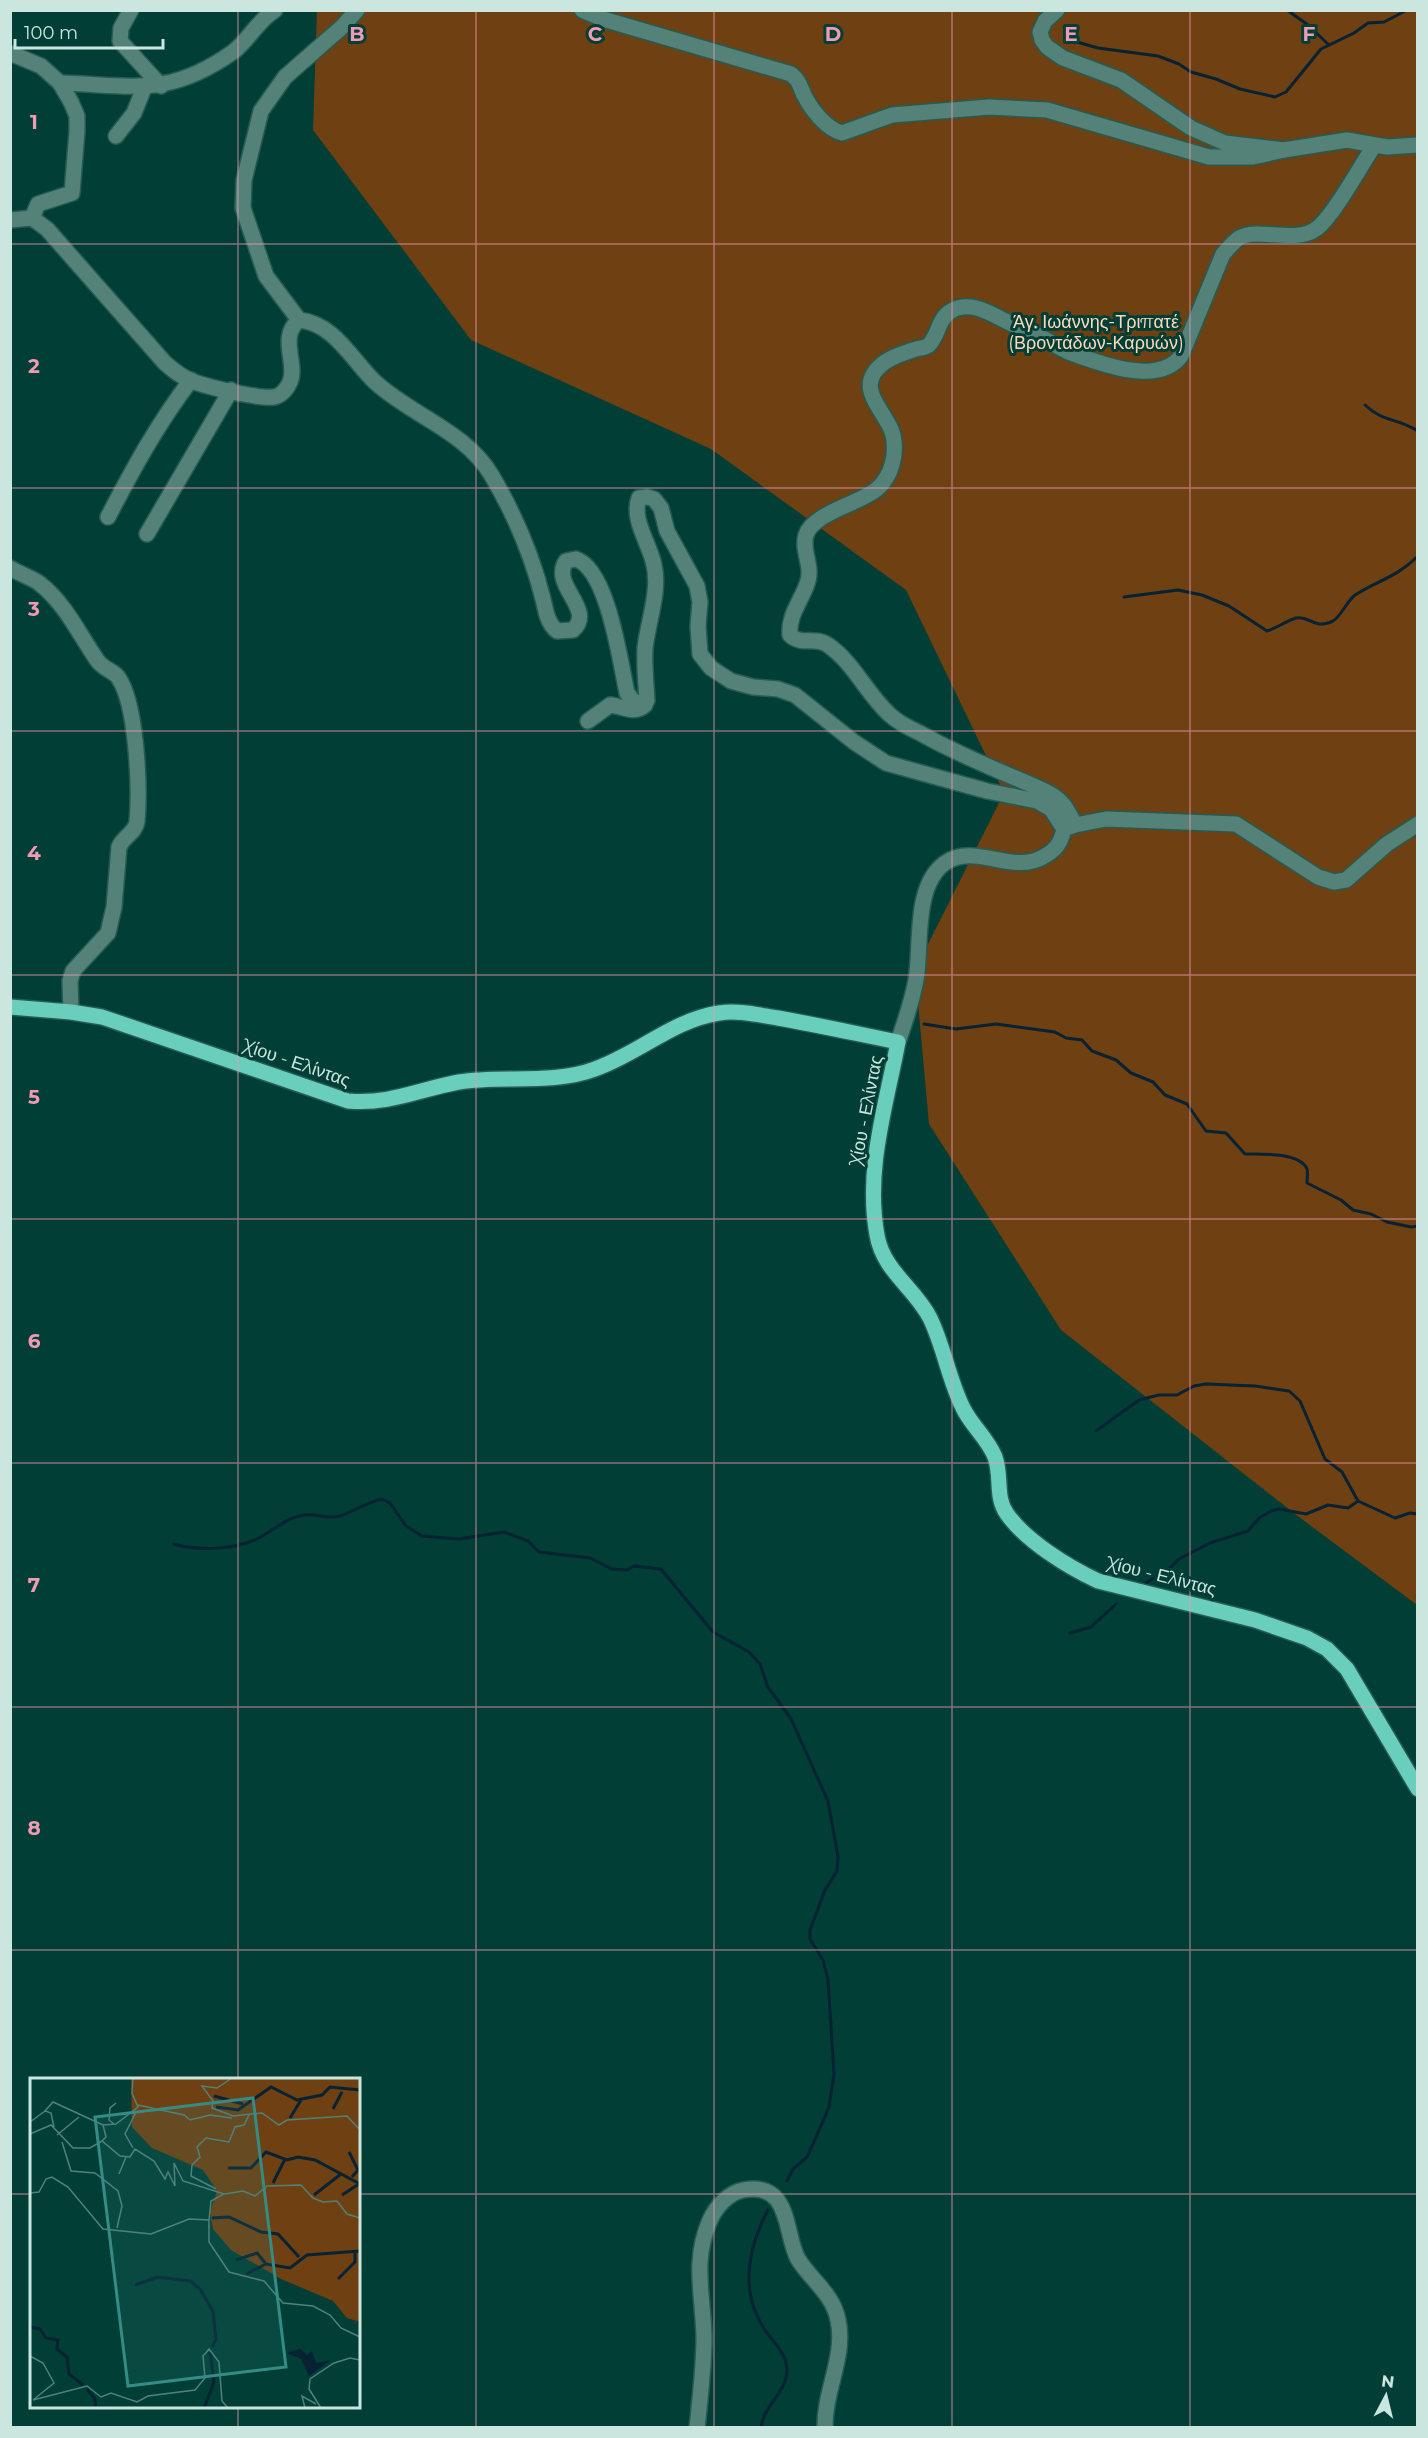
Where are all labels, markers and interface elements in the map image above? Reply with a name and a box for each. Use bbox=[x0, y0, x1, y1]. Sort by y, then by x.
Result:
scale bar bbox=[15, 12, 164, 50]
text: 100 m bbox=[24, 22, 78, 44]
text: B bbox=[349, 22, 365, 46]
text: C bbox=[588, 22, 603, 46]
text: D bbox=[825, 22, 841, 46]
text: E bbox=[1064, 22, 1078, 46]
text: F bbox=[1303, 22, 1316, 46]
text: 1 bbox=[30, 110, 38, 134]
park label: Άγ. Ιωάννης-Τριπατέ (Βροντάδων-Καρυών) bbox=[1008, 311, 1184, 354]
text: 2 bbox=[28, 354, 40, 378]
text: 3 bbox=[27, 597, 40, 621]
text: 4 bbox=[27, 841, 41, 865]
street label: Χίου - Ελίντας bbox=[238, 1034, 353, 1092]
street label: Χίου - Ελίντας bbox=[844, 1053, 887, 1170]
text: 5 bbox=[28, 1085, 40, 1109]
text: 6 bbox=[28, 1329, 41, 1353]
street label: Χίου - Ελίντας bbox=[1103, 1551, 1219, 1600]
text: 7 bbox=[28, 1573, 40, 1597]
text: 8 bbox=[27, 1816, 41, 1840]
inset map bbox=[30, 2078, 360, 2408]
north arrow bbox=[1356, 2366, 1416, 2426]
text: N bbox=[1380, 2371, 1395, 2392]

